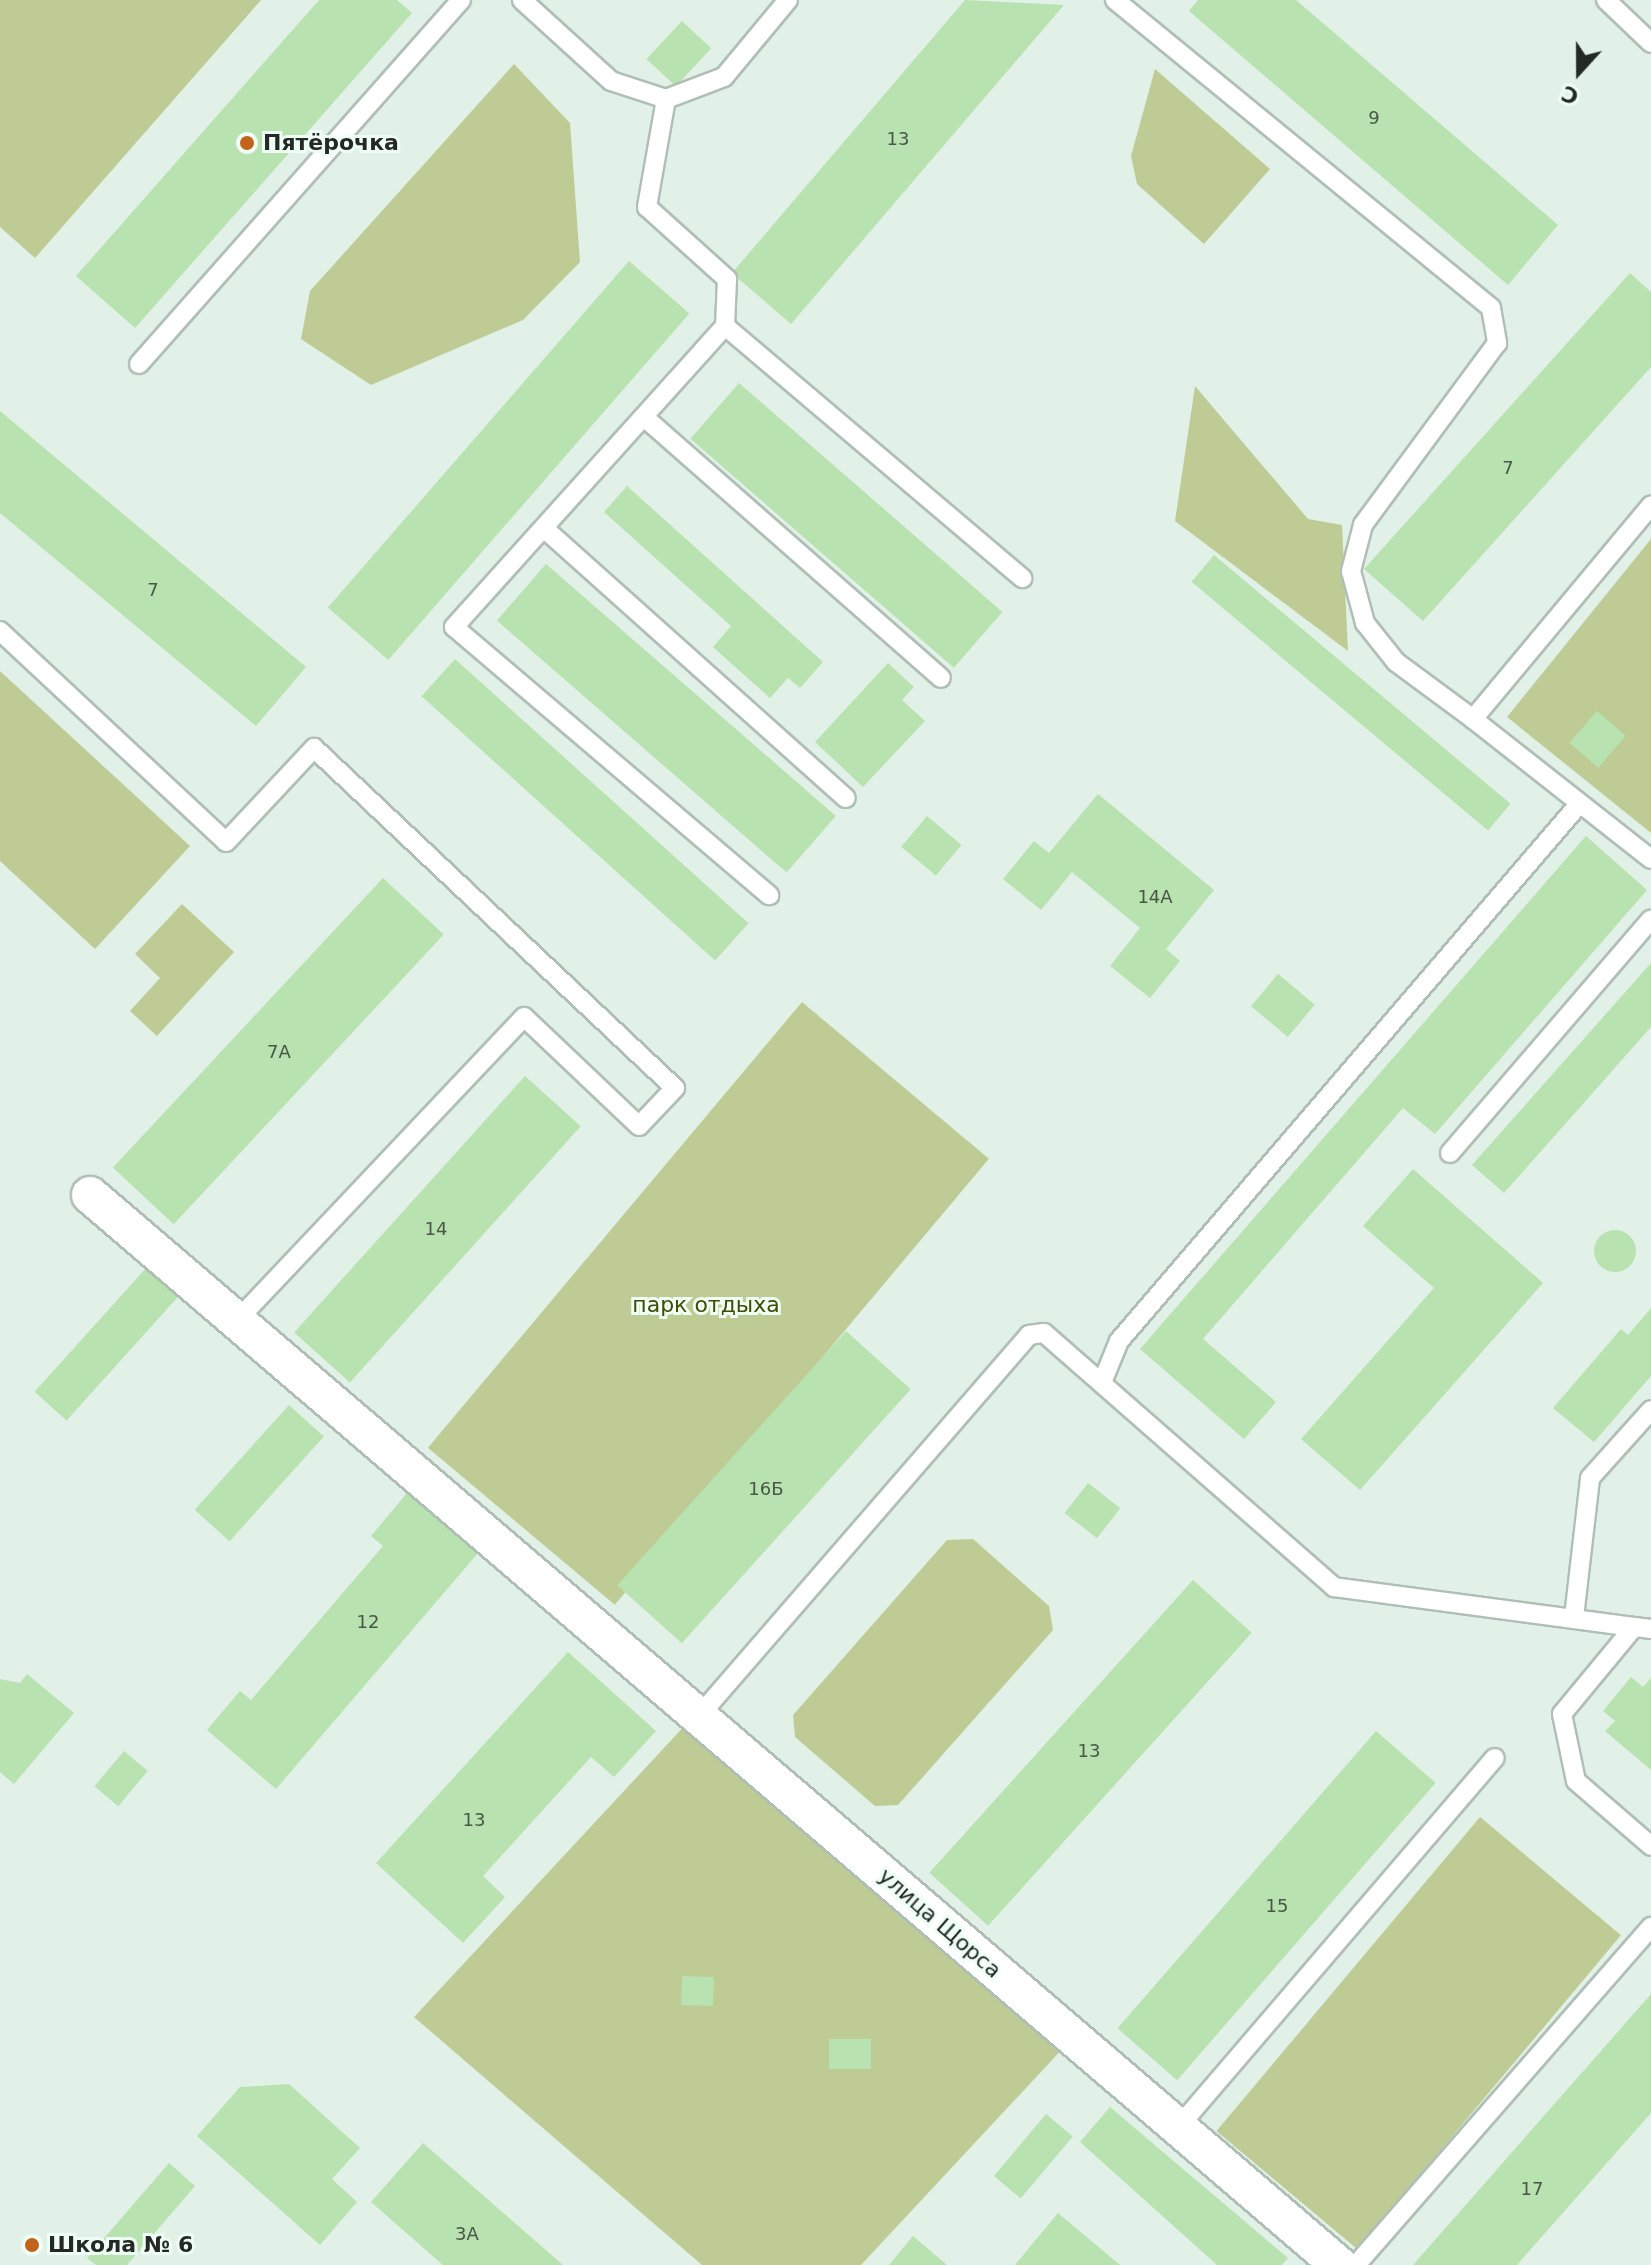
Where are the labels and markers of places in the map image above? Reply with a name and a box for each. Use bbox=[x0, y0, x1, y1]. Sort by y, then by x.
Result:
place label: Пятёрочка bbox=[263, 130, 399, 156]
marker: Пятёрочка bbox=[238, 134, 256, 152]
place label: Школа № 6 bbox=[48, 2232, 193, 2258]
marker: Школа № 6 bbox=[23, 2236, 41, 2254]

